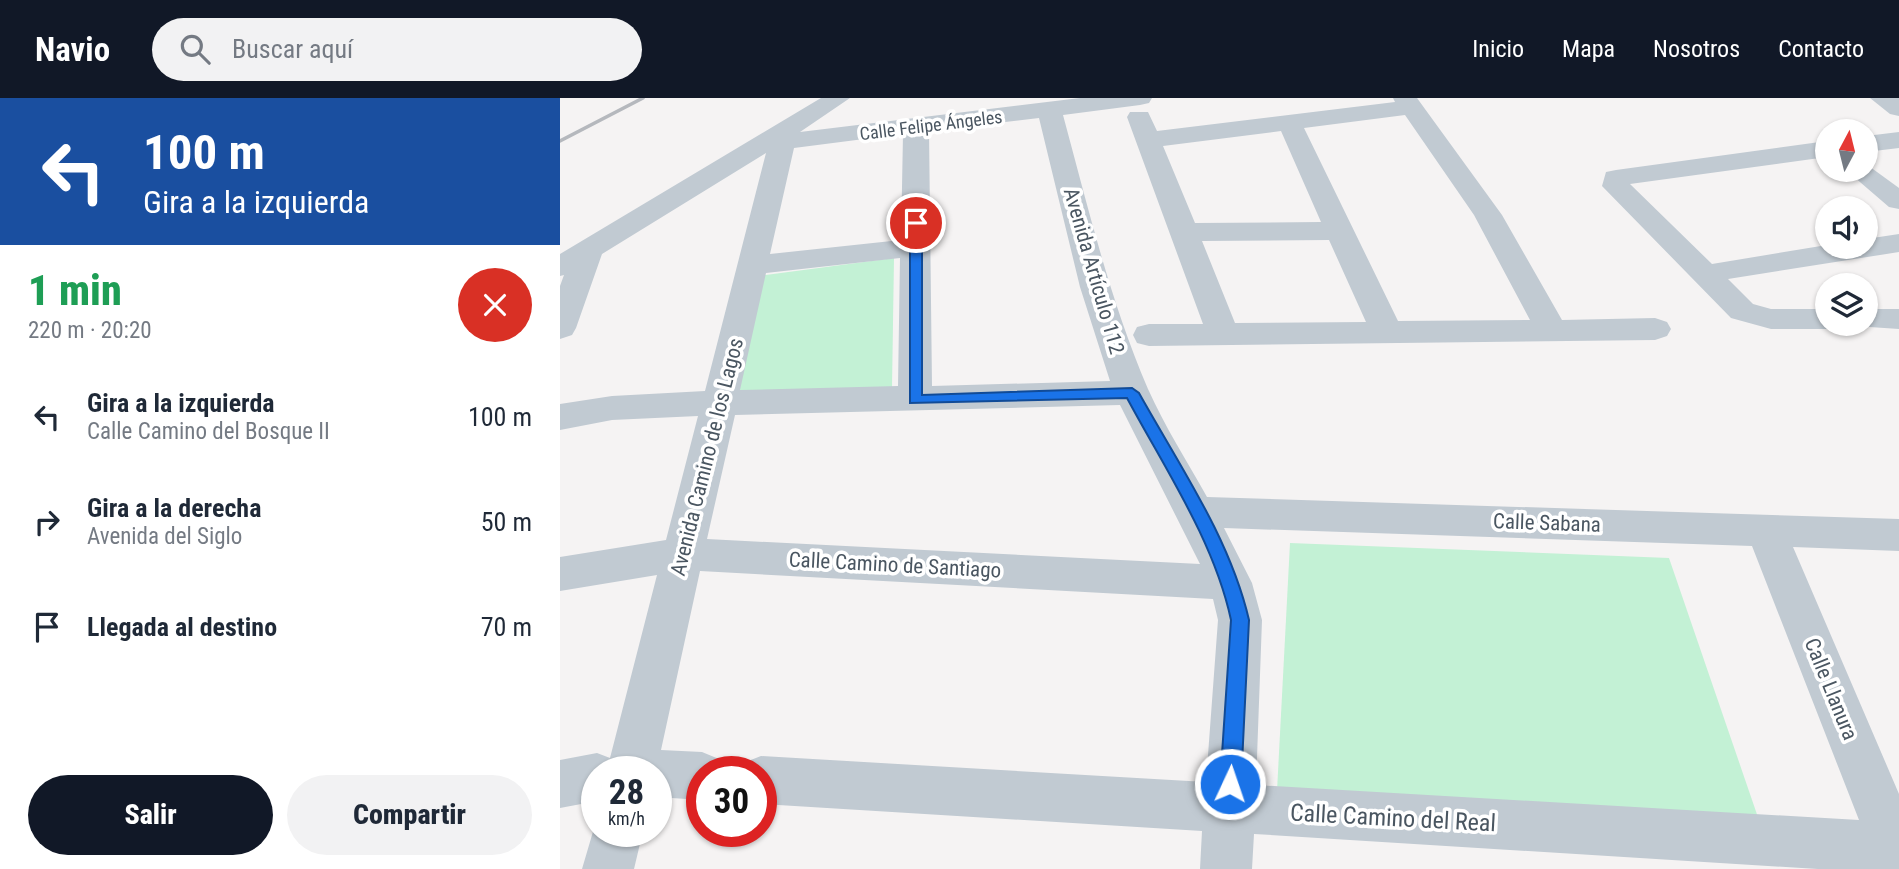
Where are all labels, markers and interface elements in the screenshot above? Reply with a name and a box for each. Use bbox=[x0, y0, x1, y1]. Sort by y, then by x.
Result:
search box bbox=[152, 18, 642, 81]
text: Navio bbox=[35, 30, 110, 69]
icon: search bbox=[176, 30, 214, 68]
text: Buscar aquí bbox=[232, 34, 353, 64]
text: Inicio bbox=[1472, 35, 1524, 63]
text: Mapa bbox=[1562, 35, 1615, 63]
text: Nosotros bbox=[1653, 35, 1740, 63]
text: Contacto bbox=[1778, 35, 1864, 63]
street label: Calle Felipe Ángeles bbox=[859, 106, 1003, 144]
north arrow bbox=[1815, 119, 1878, 182]
map controls bbox=[1815, 119, 1878, 336]
text: 100 m bbox=[143, 124, 265, 181]
icon: left bbox=[28, 126, 119, 217]
text: Gira a la izquierda bbox=[143, 183, 369, 221]
street label: Avenida Artículo 112 bbox=[1059, 185, 1129, 357]
pin bbox=[886, 193, 946, 253]
button: sound bbox=[1815, 196, 1878, 259]
icon: arrive bbox=[897, 204, 935, 242]
text: 1 min bbox=[28, 266, 122, 315]
button: close bbox=[458, 268, 532, 342]
button: layers bbox=[1815, 273, 1878, 336]
text: 220 m · 20:20 bbox=[28, 317, 152, 344]
street label: Avenida Camino de los Lagos bbox=[666, 336, 748, 578]
text: Gira a la izquierda bbox=[87, 388, 275, 418]
icon: left bbox=[28, 398, 66, 436]
text: 100 m bbox=[468, 402, 532, 432]
text: Calle Camino del Bosque II bbox=[87, 418, 330, 445]
text: Gira a la derecha bbox=[87, 493, 261, 523]
icon: right bbox=[28, 503, 66, 541]
text: 50 m bbox=[481, 507, 532, 537]
street label: Calle Sabana bbox=[1493, 509, 1601, 537]
text: Avenida del Siglo bbox=[87, 523, 242, 550]
street label: Calle Camino de Santiago bbox=[788, 547, 1002, 583]
icon: arrive bbox=[28, 608, 66, 646]
text: Llegada al destino bbox=[87, 612, 277, 642]
text: 70 m bbox=[481, 612, 532, 642]
street label: Calle Llanura bbox=[1800, 635, 1862, 743]
position arrow bbox=[1193, 747, 1267, 821]
speed limit sign: 30 bbox=[686, 756, 777, 847]
text: 28 bbox=[609, 772, 644, 813]
button: Salir bbox=[28, 775, 273, 855]
button: Compartir bbox=[287, 775, 532, 855]
street label: Calle Camino del Real bbox=[1289, 799, 1497, 837]
text: km/h bbox=[608, 808, 645, 829]

